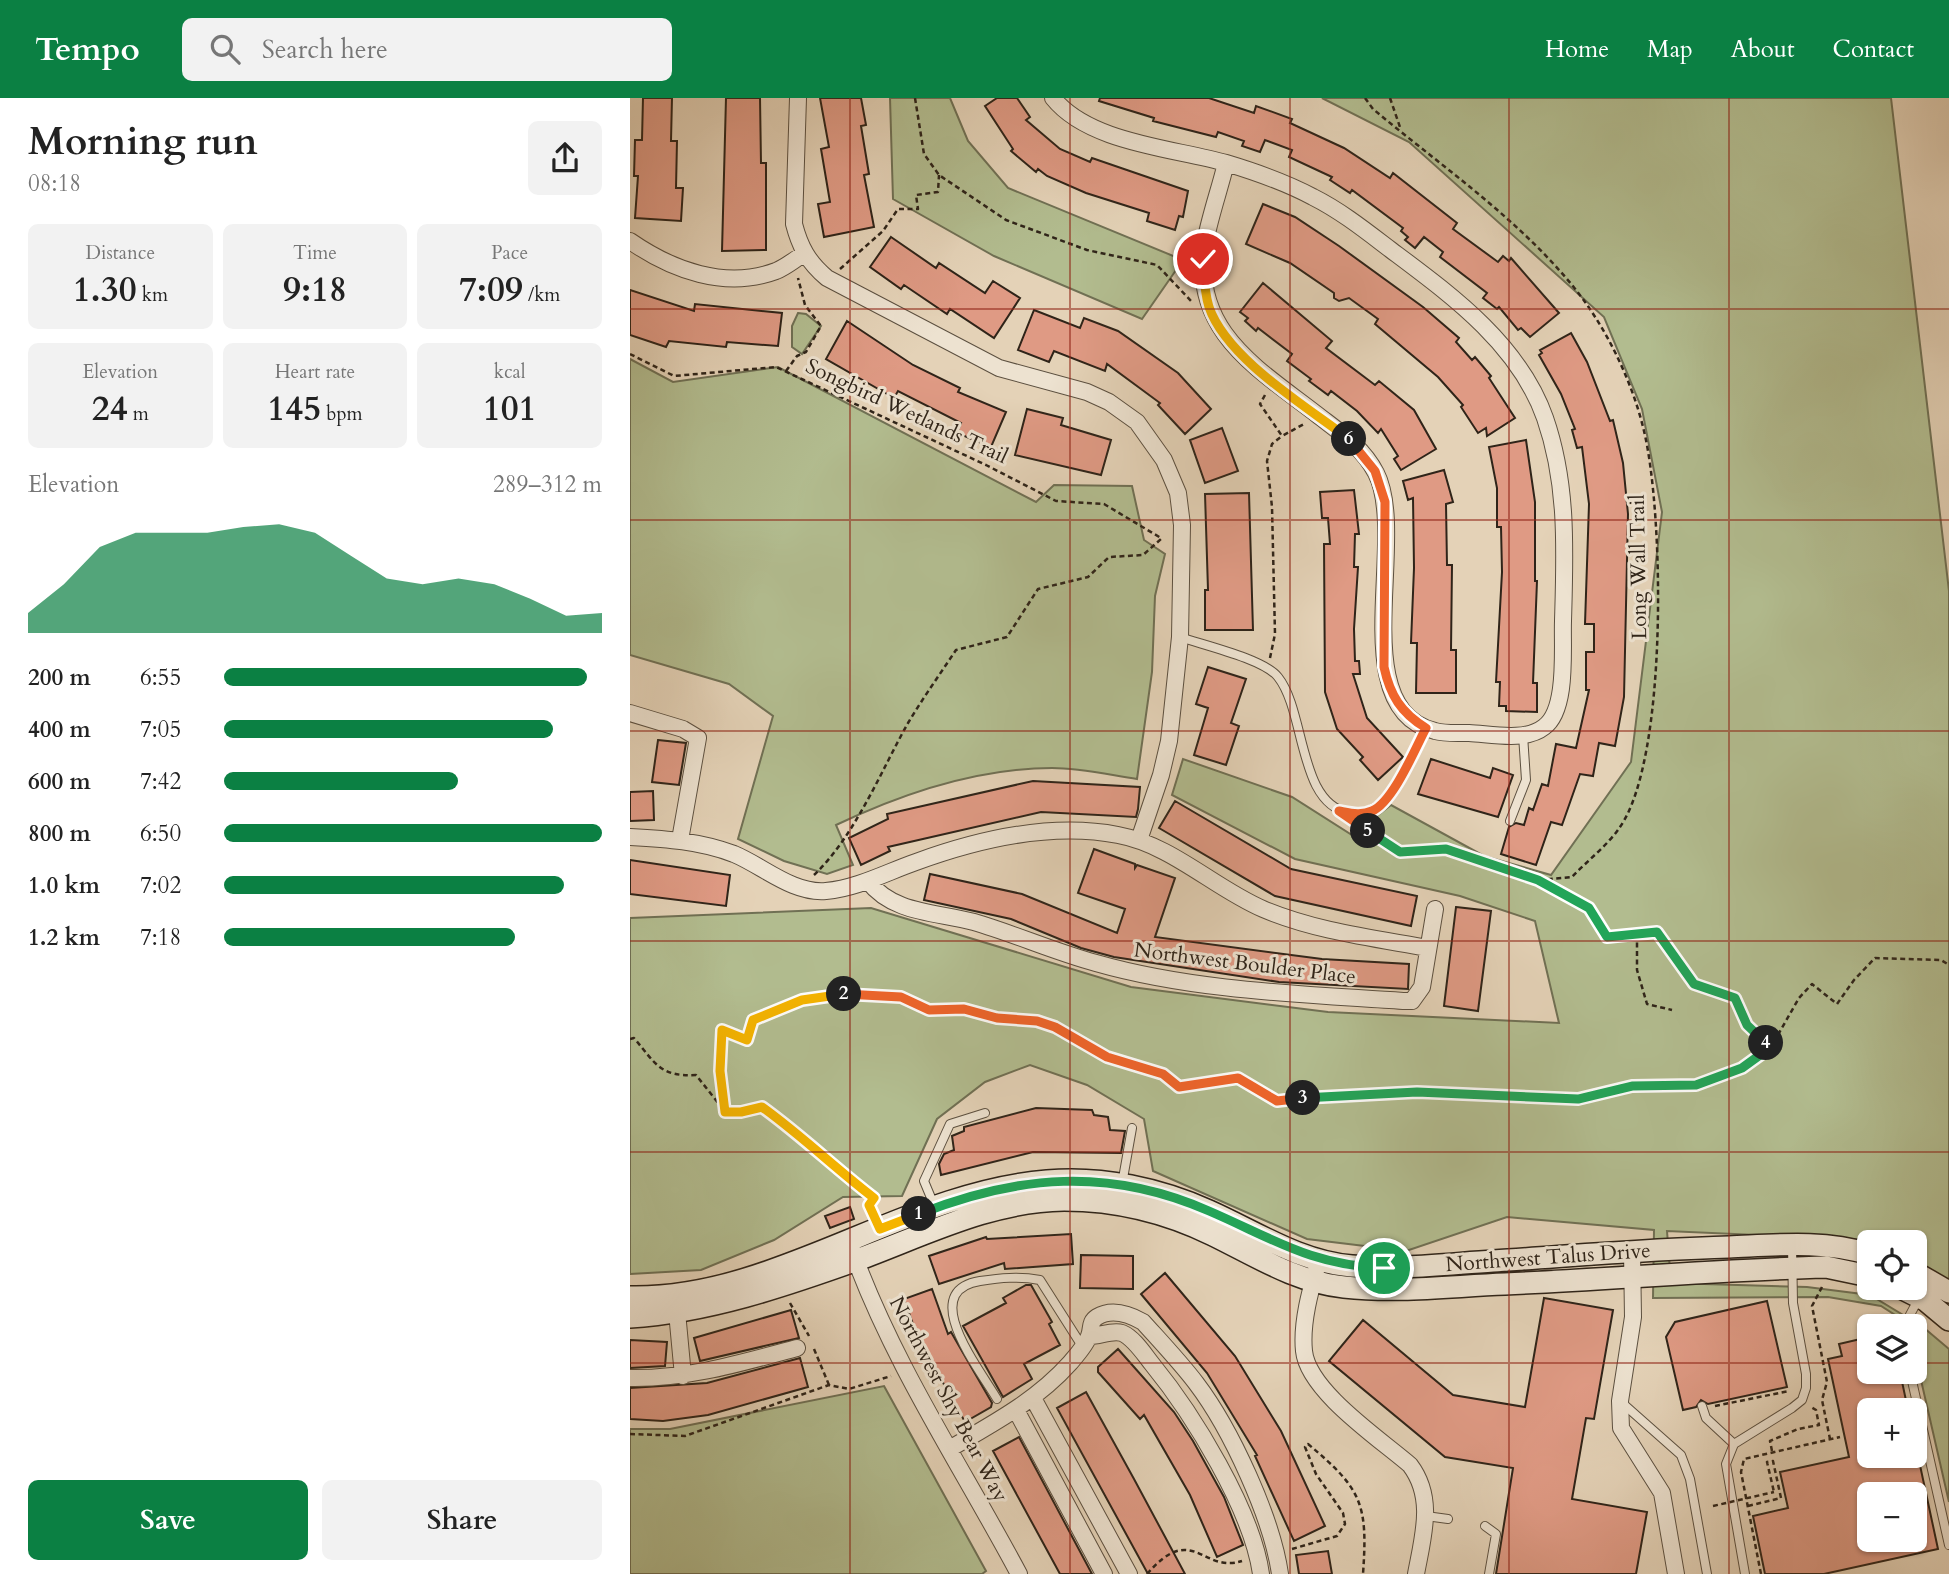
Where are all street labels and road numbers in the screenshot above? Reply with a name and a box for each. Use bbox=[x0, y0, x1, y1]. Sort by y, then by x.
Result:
street label: Songbird Wetlands Trail bbox=[801, 352, 1013, 471]
street label: Long Wall Trail bbox=[1623, 494, 1654, 640]
street label: Northwest Boulder Place bbox=[1132, 936, 1357, 991]
street label: Northwest Talus Drive bbox=[1444, 1236, 1652, 1279]
street label: Northwest Shy Bear Way bbox=[882, 1291, 1015, 1507]

